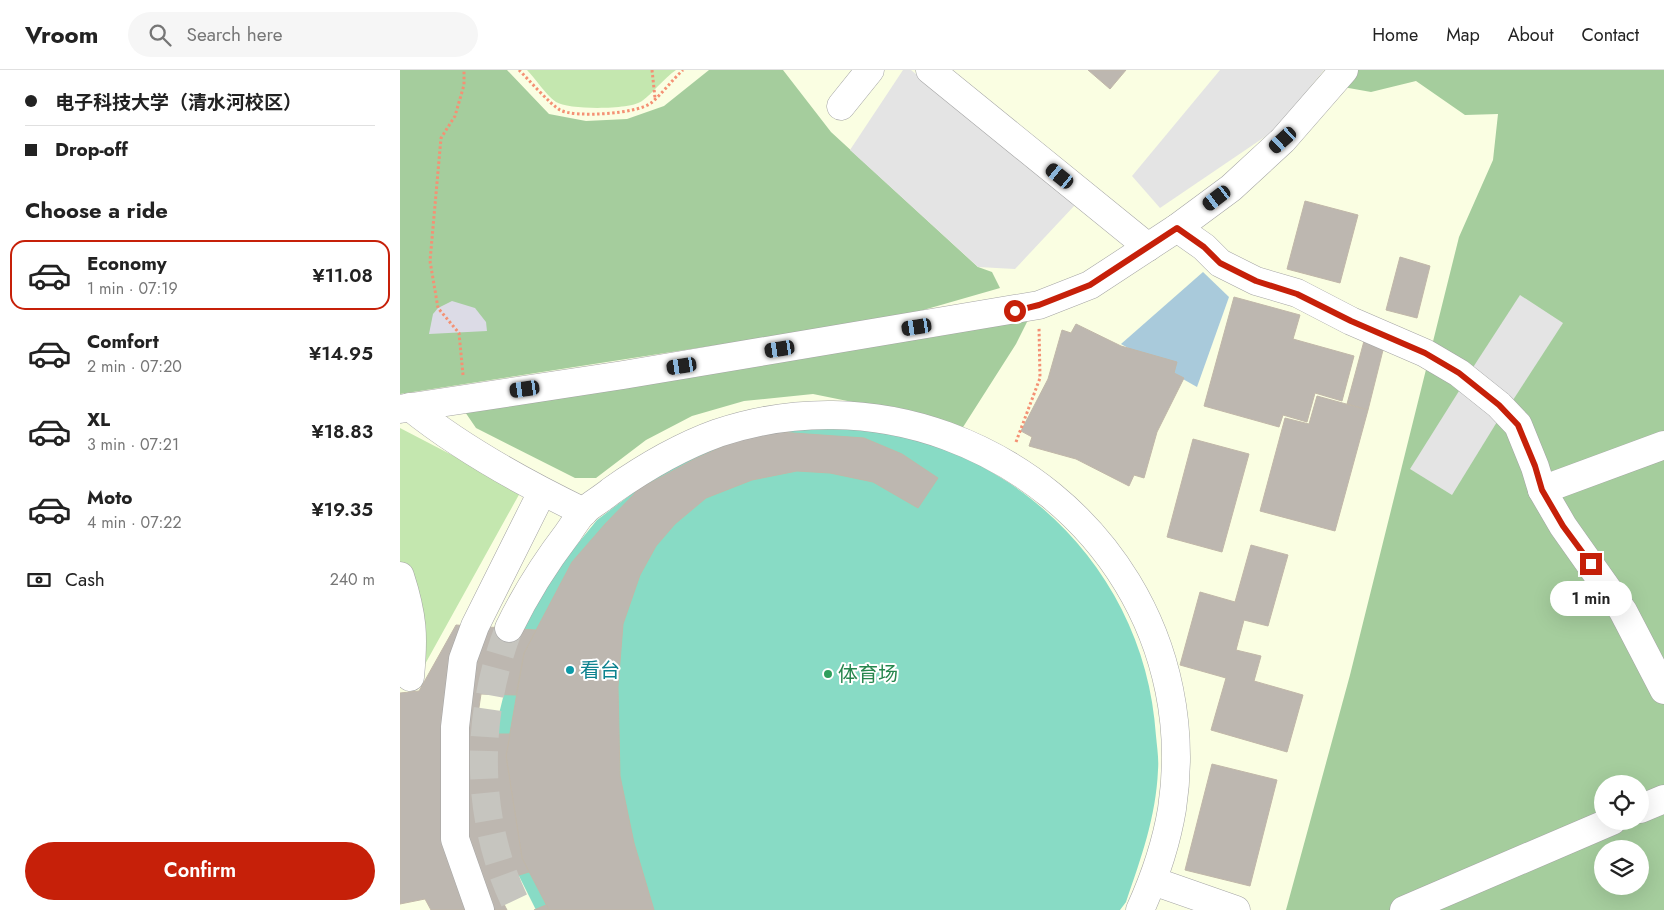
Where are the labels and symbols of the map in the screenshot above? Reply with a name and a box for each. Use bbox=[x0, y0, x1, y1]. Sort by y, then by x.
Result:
car bbox=[1266, 124, 1299, 156]
car bbox=[1043, 161, 1076, 191]
car bbox=[1200, 183, 1233, 213]
route start bbox=[1004, 300, 1026, 322]
car bbox=[901, 317, 932, 337]
car bbox=[764, 339, 795, 359]
car bbox=[666, 356, 697, 376]
car bbox=[509, 379, 540, 399]
route end bbox=[1580, 553, 1602, 575]
callout: 1 min bbox=[1550, 582, 1632, 616]
place label: 看台 bbox=[580, 656, 620, 685]
place label: 体育场 bbox=[838, 660, 898, 689]
marker: 看台 bbox=[564, 664, 576, 676]
marker: 体育场 bbox=[822, 668, 834, 680]

